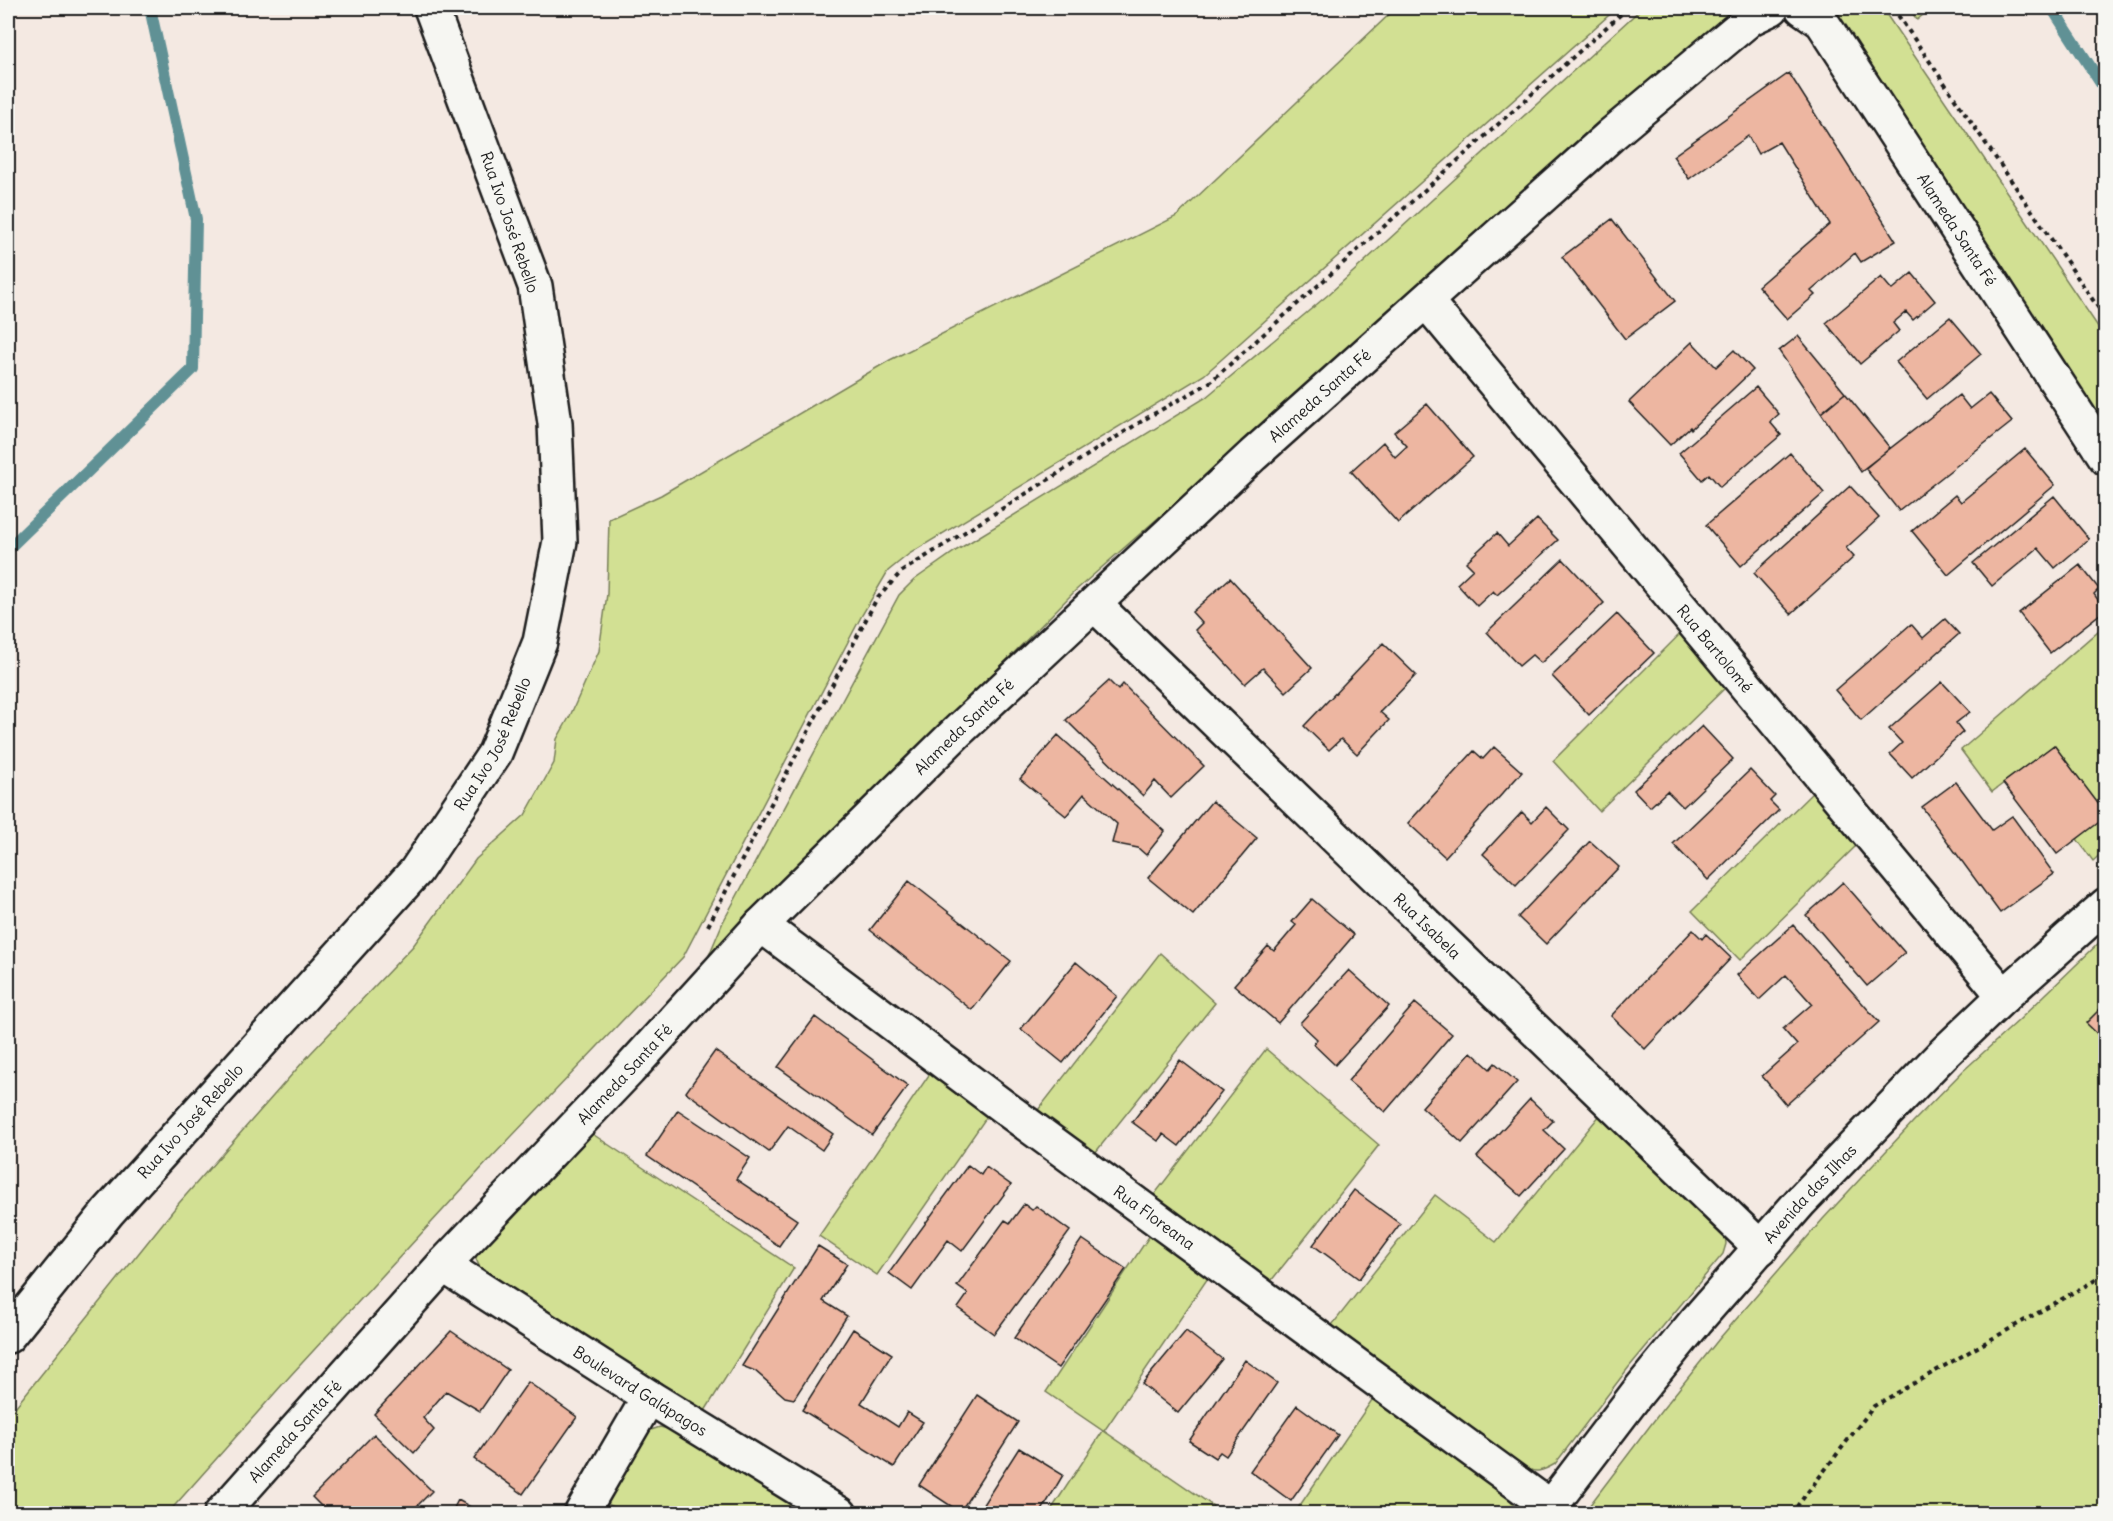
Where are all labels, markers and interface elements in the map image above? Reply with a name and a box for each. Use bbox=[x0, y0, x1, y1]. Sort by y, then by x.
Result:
street label: Rua Ivo José Rebello bbox=[476, 149, 544, 295]
street label: Alameda Santa Fé bbox=[1913, 169, 2001, 290]
street label: Alameda Santa Fé bbox=[1264, 345, 1375, 446]
street label: Rua Bartolomé bbox=[1673, 601, 1757, 696]
street label: Rua Ivo José Rebello bbox=[449, 674, 535, 814]
street label: Alameda Santa Fé bbox=[910, 674, 1018, 779]
street label: Rua Isabela bbox=[1390, 889, 1465, 963]
street label: Alameda Santa Fé bbox=[573, 1020, 676, 1128]
street label: Rua Ivo José Rebello bbox=[133, 1059, 247, 1183]
street label: Avenida das Ilhas bbox=[1759, 1140, 1861, 1247]
street label: Rua Floreana bbox=[1110, 1181, 1199, 1254]
street label: Boulevard Galápagos bbox=[570, 1341, 711, 1440]
street label: Alameda Santa Fé bbox=[244, 1376, 346, 1486]

